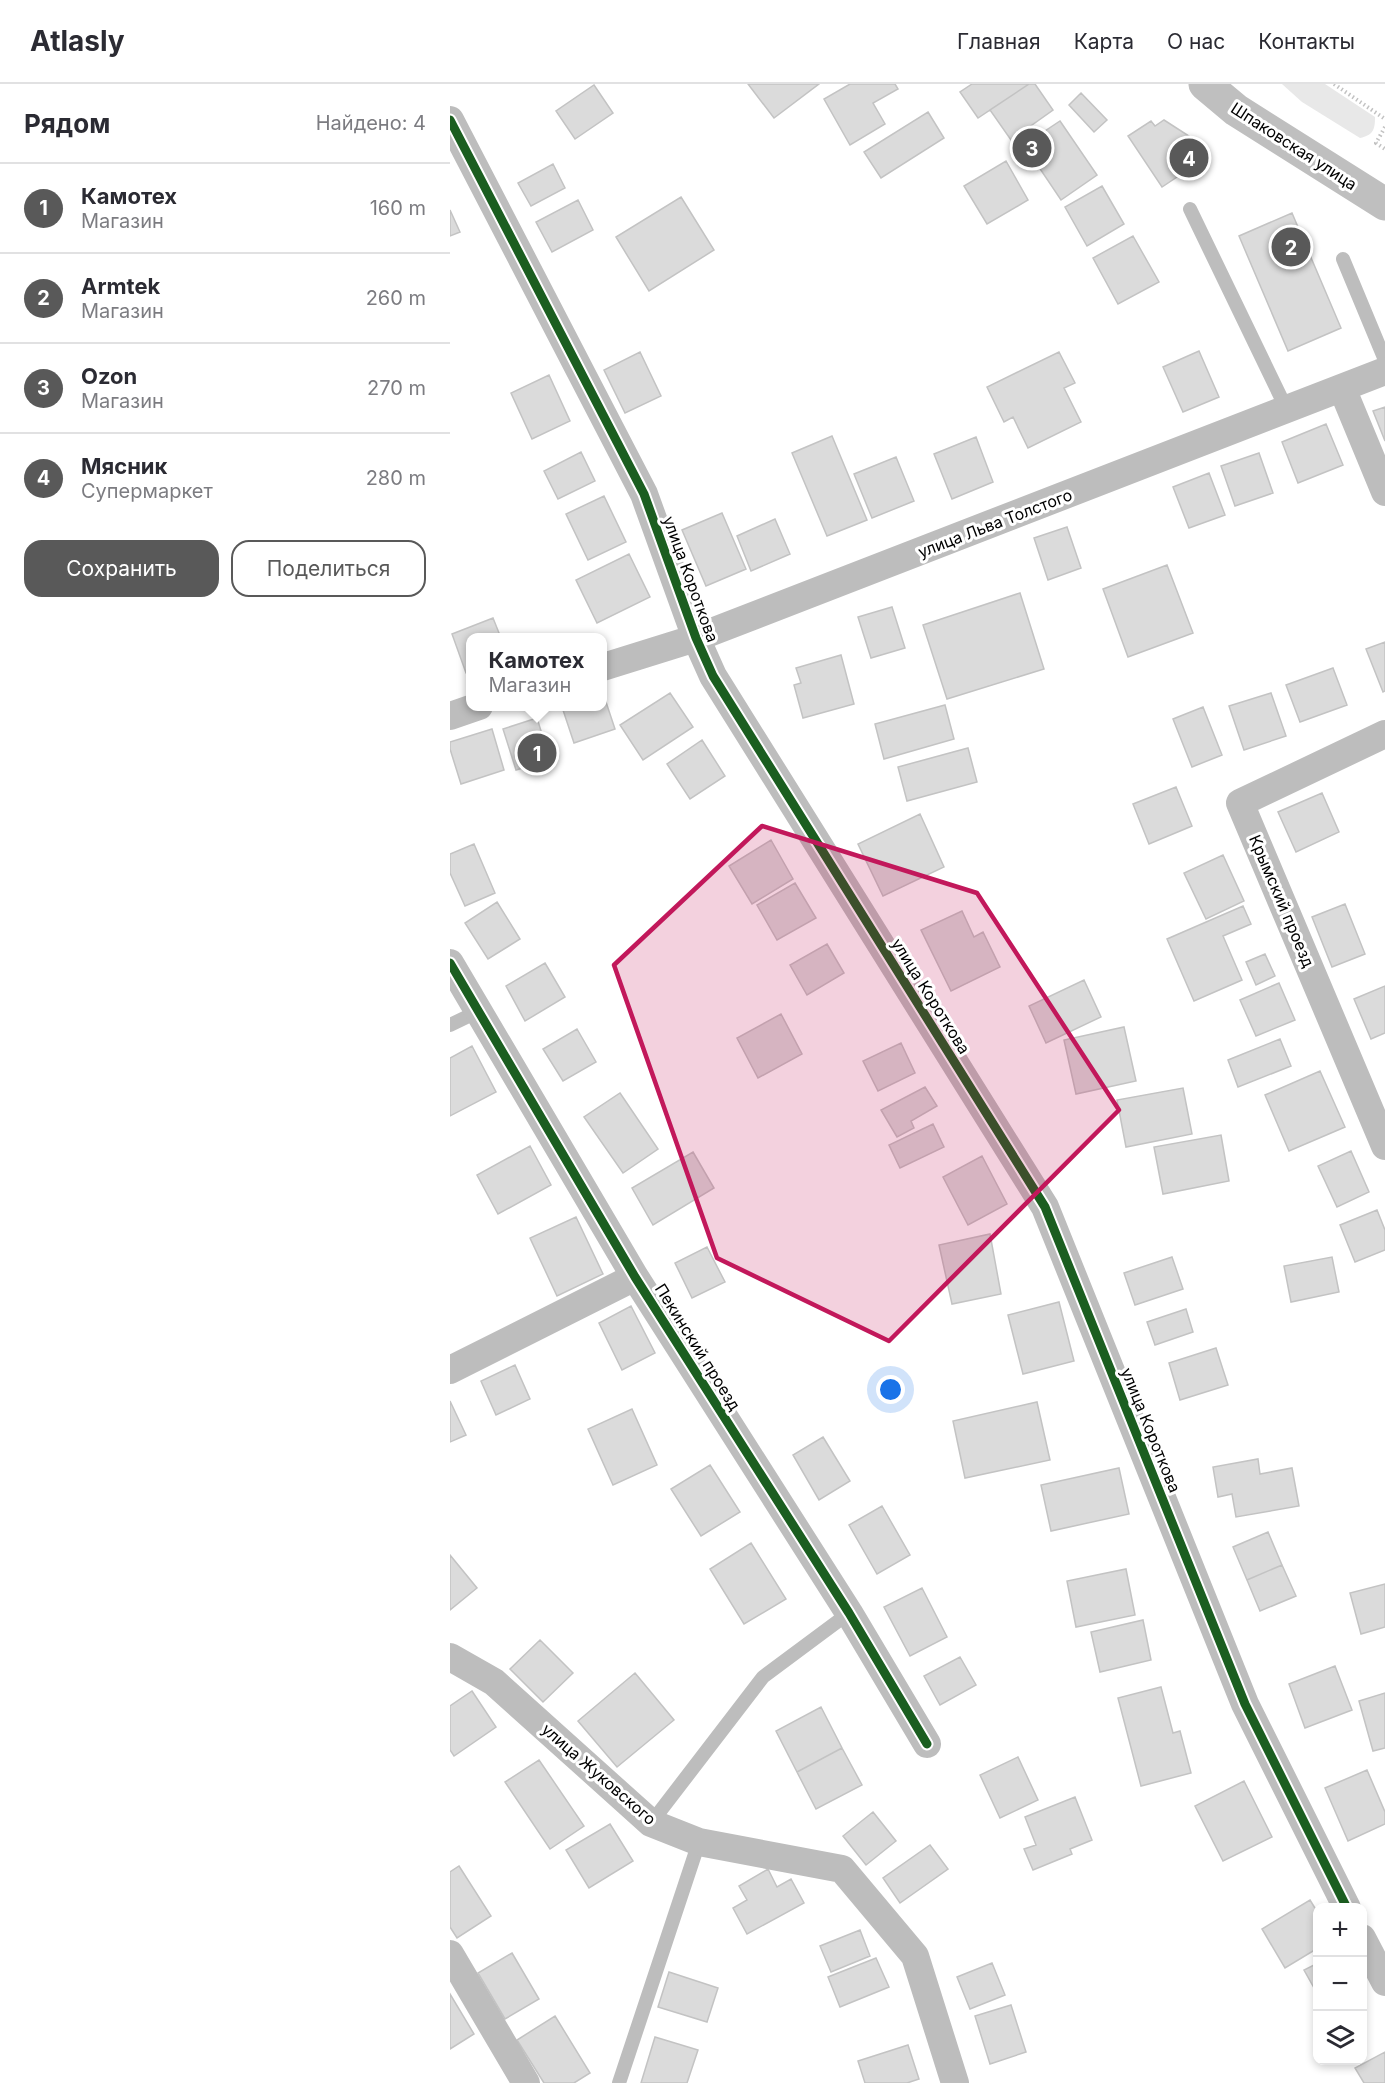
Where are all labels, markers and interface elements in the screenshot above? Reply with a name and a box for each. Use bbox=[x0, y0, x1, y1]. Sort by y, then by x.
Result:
text: Atlasly bbox=[30, 24, 125, 58]
text: Главная bbox=[957, 29, 1041, 54]
text: Карта bbox=[1074, 29, 1134, 54]
text: О нас bbox=[1167, 29, 1225, 54]
text: Контакты bbox=[1258, 29, 1355, 54]
street label: Шпаковская улица bbox=[1227, 98, 1361, 194]
text: Рядом bbox=[24, 108, 110, 139]
text: Найдено: 4 bbox=[316, 111, 426, 135]
pin: 3 bbox=[1012, 126, 1052, 170]
pin: 4 bbox=[1170, 136, 1208, 181]
text: Камотех bbox=[81, 183, 177, 209]
text: 1 bbox=[39, 196, 48, 220]
text: 160 m bbox=[370, 196, 426, 220]
text: Магазин bbox=[81, 209, 164, 233]
pin: 2 bbox=[1272, 224, 1310, 270]
text: Armtek bbox=[81, 273, 160, 299]
text: 2 bbox=[37, 286, 50, 310]
text: 260 m bbox=[366, 286, 426, 310]
text: Магазин bbox=[81, 299, 164, 323]
text: Ozon bbox=[81, 363, 137, 389]
text: 3 bbox=[37, 376, 50, 400]
text: 270 m bbox=[367, 376, 426, 400]
text: Магазин bbox=[81, 389, 164, 413]
text: Мясник bbox=[81, 453, 167, 479]
text: 4 bbox=[37, 466, 50, 490]
text: 280 m bbox=[366, 466, 426, 490]
text: Супермаркет bbox=[81, 479, 213, 503]
street label: улица Льва Толстого bbox=[915, 484, 1075, 562]
street label: улица Короткова bbox=[659, 513, 723, 645]
button: Сохранить bbox=[24, 540, 219, 597]
button: Поделиться bbox=[231, 540, 426, 597]
popup bbox=[466, 633, 607, 711]
text: Камотех bbox=[488, 647, 585, 673]
text: Магазин bbox=[488, 673, 571, 697]
pin: 1 bbox=[518, 730, 556, 776]
street label: Крымский проезд bbox=[1245, 832, 1319, 970]
street label: улица Короткова bbox=[887, 934, 975, 1058]
street label: Пекинский проезд bbox=[651, 1280, 745, 1414]
street label: улица Короткова bbox=[1117, 1365, 1185, 1495]
your location bbox=[876, 1375, 905, 1404]
street label: улица Жуковского bbox=[538, 1719, 660, 1829]
map controls bbox=[1313, 1903, 1367, 2065]
button: + bbox=[1313, 1903, 1367, 1957]
button: − bbox=[1313, 1957, 1367, 2011]
button: layers bbox=[1313, 2011, 1367, 2065]

